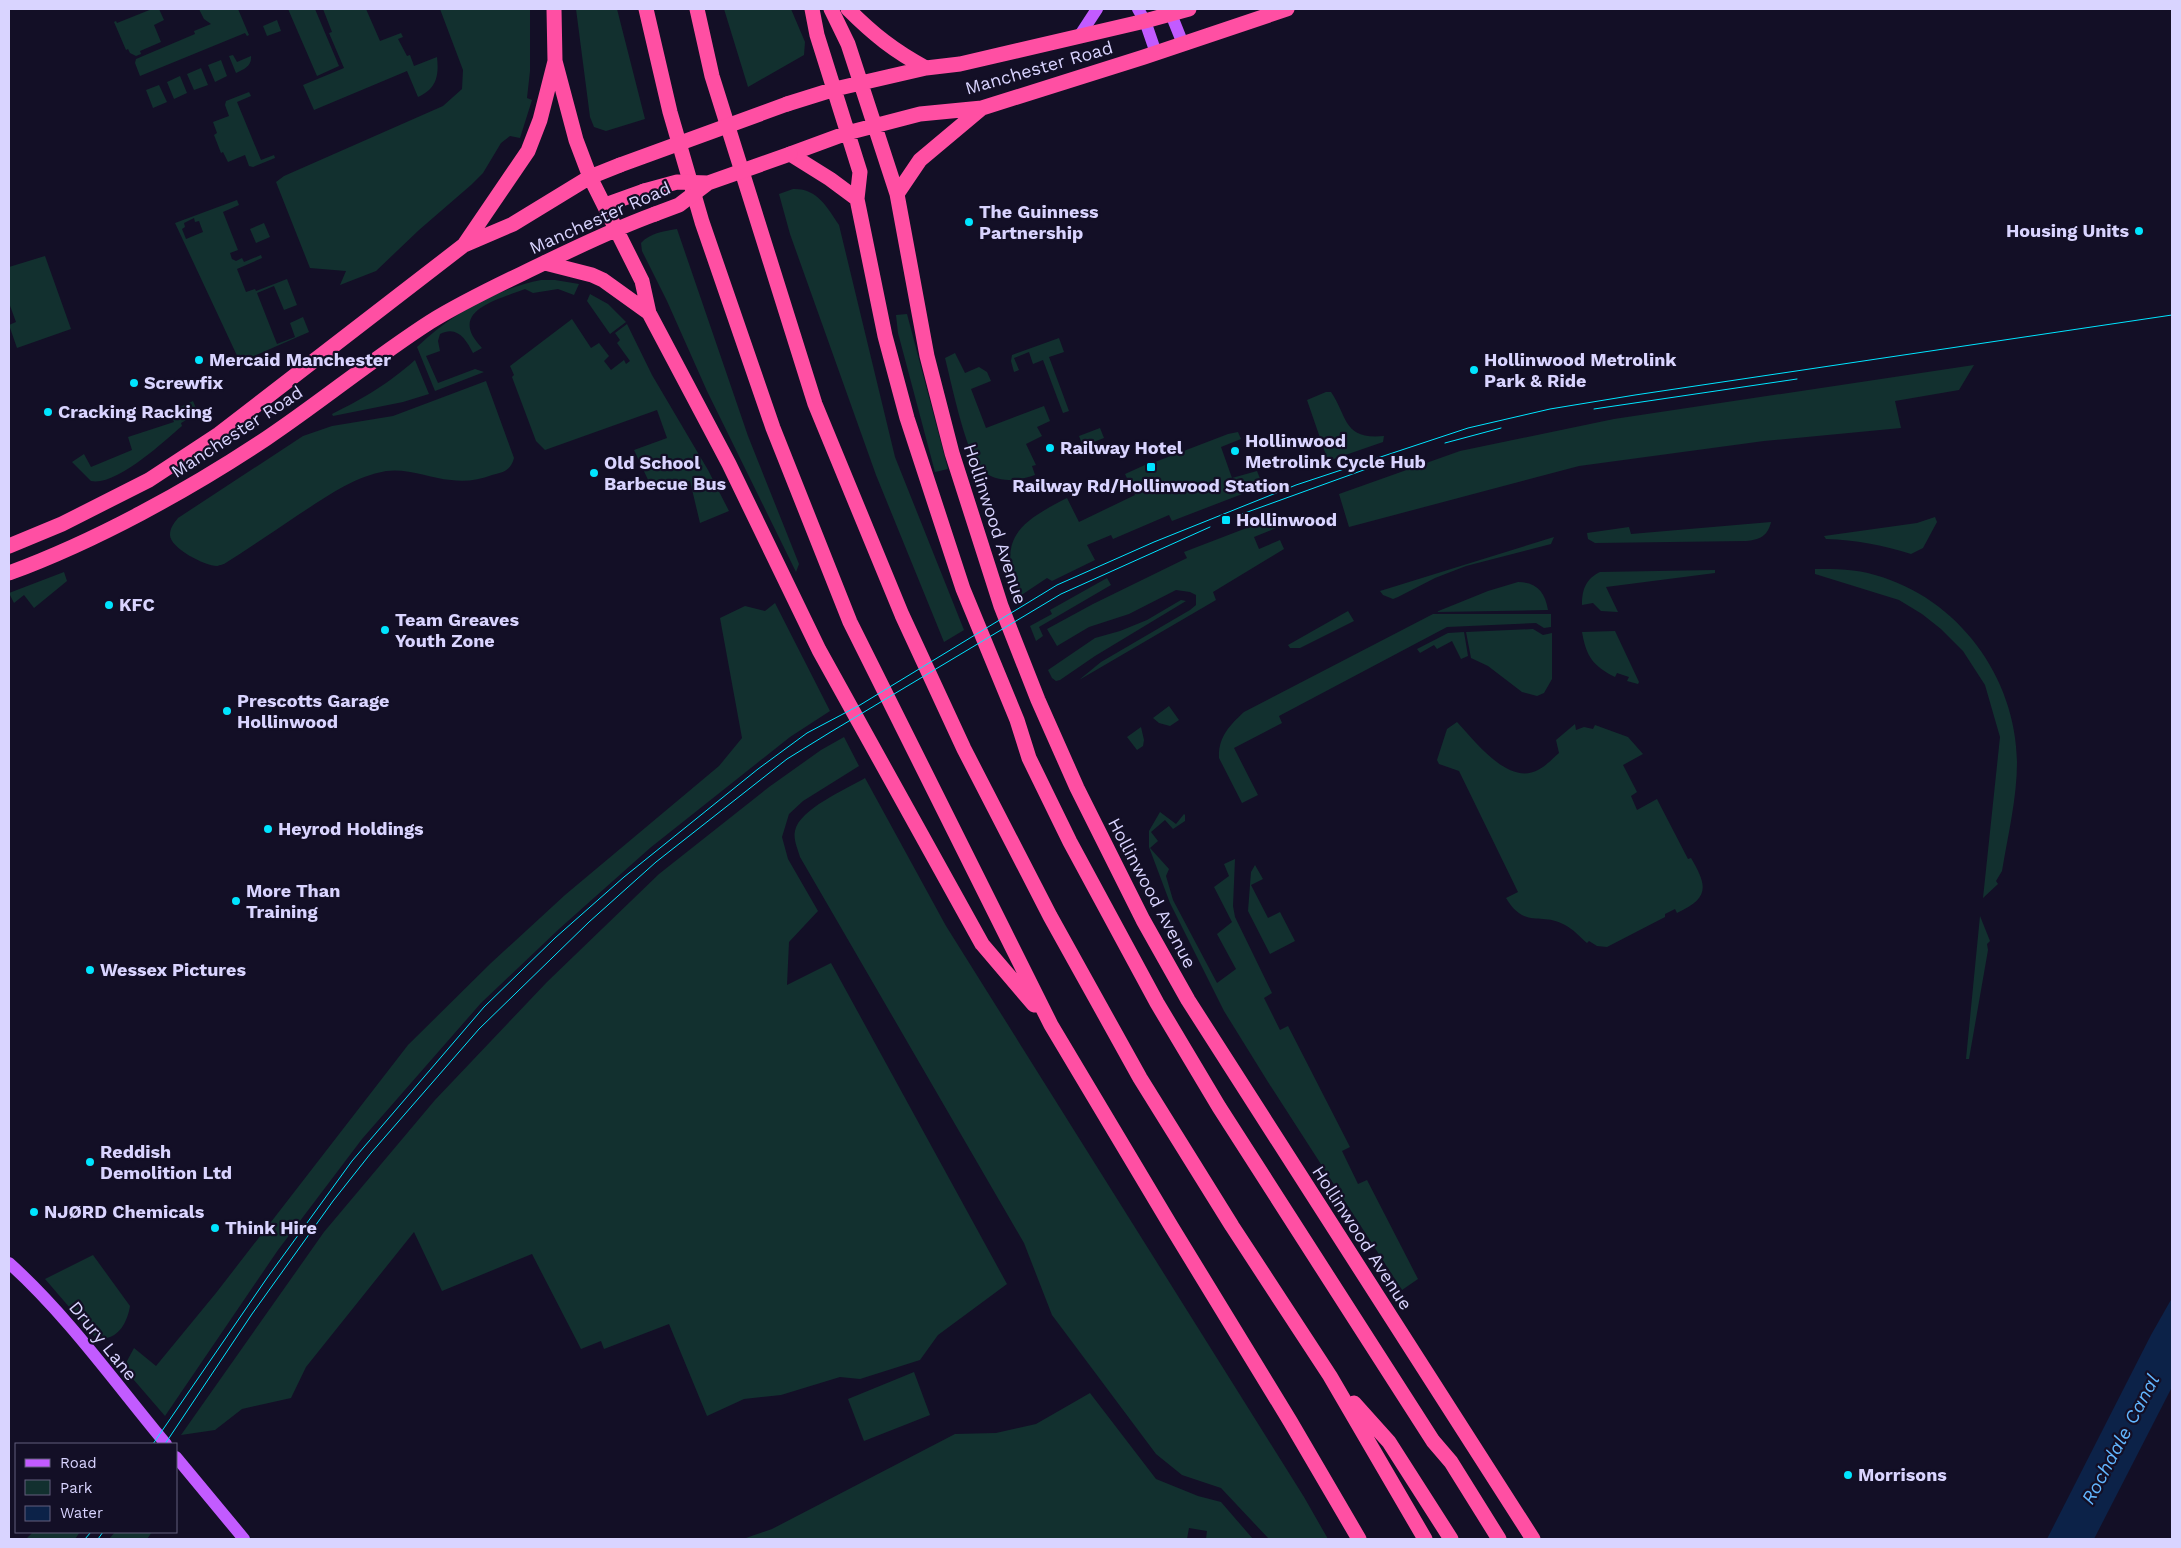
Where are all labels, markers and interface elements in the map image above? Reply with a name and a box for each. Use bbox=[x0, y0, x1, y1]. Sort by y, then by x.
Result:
street label: Manchester Road bbox=[963, 36, 1115, 99]
street label: Manchester Road bbox=[526, 177, 674, 258]
place label: The Guinness Partnership bbox=[979, 201, 1099, 243]
marker: The Guinness Partnership bbox=[963, 216, 975, 228]
place label: Housing Units bbox=[2006, 220, 2129, 241]
marker: Housing Units bbox=[2133, 225, 2145, 237]
place label: Mercaid Manchester bbox=[209, 349, 391, 370]
place label: Hollinwood Metrolink Park & Ride bbox=[1484, 349, 1677, 391]
marker: Mercaid Manchester bbox=[193, 354, 205, 366]
marker: Hollinwood Metrolink Park & Ride bbox=[1468, 364, 1480, 376]
place label: Screwfix bbox=[144, 372, 224, 393]
marker: Screwfix bbox=[128, 377, 140, 389]
street label: Manchester Road bbox=[167, 381, 306, 482]
place label: Cracking Racking bbox=[58, 401, 213, 422]
marker: Cracking Racking bbox=[42, 406, 54, 418]
place label: Hollinwood Metrolink Cycle Hub bbox=[1245, 430, 1426, 472]
place label: Railway Hotel bbox=[1060, 437, 1183, 458]
street label: Hollinwood Avenue bbox=[960, 441, 1031, 607]
marker: Railway Hotel bbox=[1044, 442, 1056, 454]
marker: Hollinwood Metrolink Cycle Hub bbox=[1229, 445, 1241, 457]
place label: Old School Barbecue Bus bbox=[604, 452, 727, 494]
marker: Railway Rd/Hollinwood Station bbox=[1145, 461, 1157, 473]
marker: Old School Barbecue Bus bbox=[588, 467, 600, 479]
place label: Railway Rd/Hollinwood Station bbox=[1012, 475, 1290, 496]
place label: Hollinwood bbox=[1236, 509, 1337, 530]
marker: Hollinwood bbox=[1220, 514, 1232, 526]
place label: KFC bbox=[119, 594, 155, 615]
marker: KFC bbox=[103, 599, 115, 611]
place label: Team Greaves Youth Zone bbox=[395, 609, 519, 651]
marker: Team Greaves Youth Zone bbox=[379, 624, 391, 636]
place label: Prescotts Garage Hollinwood bbox=[237, 690, 389, 732]
marker: Prescotts Garage Hollinwood bbox=[221, 705, 233, 717]
street label: Hollinwood Avenue bbox=[1104, 814, 1201, 972]
place label: Heyrod Holdings bbox=[278, 818, 424, 839]
marker: Heyrod Holdings bbox=[262, 823, 274, 835]
place label: More Than Training bbox=[246, 880, 340, 922]
marker: More Than Training bbox=[230, 895, 242, 907]
place label: Wessex Pictures bbox=[100, 959, 246, 980]
marker: Wessex Pictures bbox=[84, 964, 96, 976]
place label: Reddish Demolition Ltd bbox=[100, 1141, 232, 1183]
marker: Reddish Demolition Ltd bbox=[84, 1156, 96, 1168]
street label: Hollinwood Avenue bbox=[1308, 1162, 1417, 1314]
place label: NJØRD Chemicals bbox=[44, 1201, 205, 1222]
marker: NJØRD Chemicals bbox=[28, 1206, 40, 1218]
place label: Think Hire bbox=[225, 1217, 317, 1238]
marker: Think Hire bbox=[209, 1222, 221, 1234]
street label: Drury Lane bbox=[65, 1297, 142, 1385]
water label: Rochdale Canal bbox=[2076, 1370, 2165, 1508]
legend bbox=[15, 1443, 178, 1533]
text: Road bbox=[60, 1454, 97, 1472]
place label: Morrisons bbox=[1858, 1464, 1947, 1485]
marker: Morrisons bbox=[1842, 1469, 1854, 1481]
text: Park bbox=[60, 1479, 93, 1497]
text: Water bbox=[60, 1504, 103, 1522]

